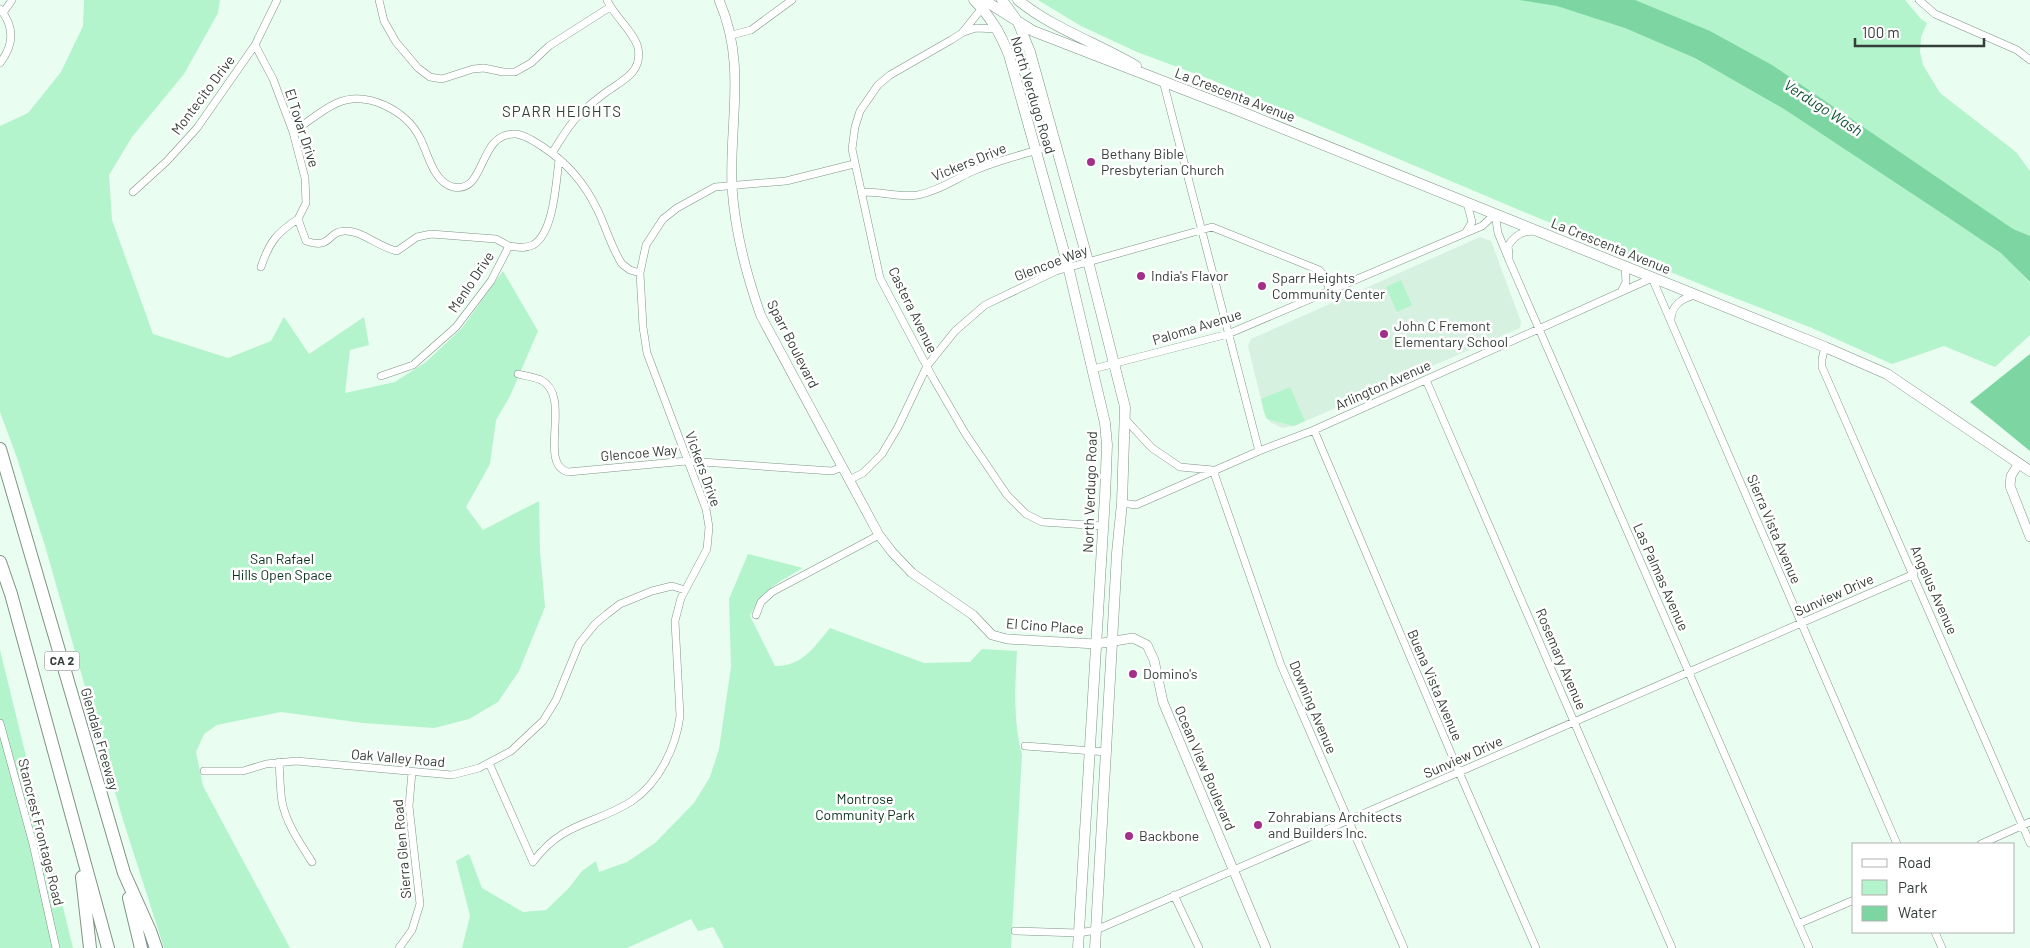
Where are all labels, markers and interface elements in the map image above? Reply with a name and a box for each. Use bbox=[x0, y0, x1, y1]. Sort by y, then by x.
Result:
scale bar bbox=[1855, 15, 1984, 47]
text: 100 m bbox=[1862, 23, 1900, 41]
street label: North Verdugo Road bbox=[1008, 34, 1059, 156]
street label: Montecito Drive bbox=[167, 52, 238, 138]
street label: La Crescenta Avenue bbox=[1173, 64, 1298, 125]
water label: Verdugo Wash bbox=[1781, 75, 1866, 139]
street label: El Tovar Drive bbox=[282, 86, 323, 169]
district label: SPARR HEIGHTS bbox=[502, 102, 622, 120]
street label: Vickers Drive bbox=[929, 139, 1009, 184]
place label: Bethany Bible Presbyterian Church bbox=[1101, 145, 1224, 178]
marker: Bethany Bible Presbyterian Church bbox=[1085, 156, 1097, 168]
street label: La Crescenta Avenue bbox=[1549, 214, 1673, 277]
street label: Glencoe Way bbox=[1012, 241, 1090, 284]
street label: Menlo Drive bbox=[444, 248, 497, 315]
street label: Castera Avenue bbox=[885, 264, 942, 356]
place label: India's Flavor bbox=[1151, 267, 1228, 284]
place label: Sparr Heights Community Center bbox=[1272, 269, 1385, 302]
marker: India's Flavor bbox=[1135, 270, 1147, 282]
marker: Sparr Heights Community Center bbox=[1256, 280, 1268, 292]
street label: Sparr Boulevard bbox=[764, 297, 823, 391]
street label: Paloma Avenue bbox=[1150, 305, 1243, 348]
place label: John C Fremont Elementary School bbox=[1394, 317, 1508, 350]
marker: John C Fremont Elementary School bbox=[1378, 328, 1390, 340]
street label: Arlington Avenue bbox=[1332, 356, 1433, 413]
street label: Vickers Drive bbox=[682, 429, 725, 509]
street label: North Verdugo Road bbox=[1079, 431, 1100, 553]
street label: Glencoe Way bbox=[600, 441, 679, 464]
street label: Sierra Vista Avenue bbox=[1744, 471, 1805, 586]
street label: Las Palmas Avenue bbox=[1630, 520, 1693, 633]
street label: Angelus Avenue bbox=[1907, 543, 1962, 637]
park label: San Rafael Hills Open Space bbox=[232, 550, 332, 583]
street label: Sunview Drive bbox=[1792, 570, 1876, 620]
street label: Rosemary Avenue bbox=[1532, 606, 1590, 712]
street label: El Cino Place bbox=[1006, 614, 1084, 637]
street label: Buena Vista Avenue bbox=[1404, 627, 1467, 743]
road number: CA 2 bbox=[44, 651, 80, 670]
street label: Downing Avenue bbox=[1286, 658, 1341, 756]
place label: Domino's bbox=[1143, 665, 1198, 682]
marker: Domino's bbox=[1127, 668, 1139, 680]
street label: Glendale Freeway bbox=[78, 686, 123, 793]
street label: Ocean View Boulevard bbox=[1172, 703, 1239, 833]
street label: Sunview Drive bbox=[1421, 732, 1505, 782]
street label: Oak Valley Road bbox=[350, 745, 446, 770]
street label: Stancrest Frontage Road bbox=[15, 757, 68, 907]
park label: Montrose Community Park bbox=[815, 790, 915, 823]
street label: Sierra Glen Road bbox=[389, 799, 414, 900]
place label: Zohrabians Architects and Builders Inc. bbox=[1268, 808, 1402, 841]
marker: Zohrabians Architects and Builders Inc. bbox=[1252, 819, 1264, 831]
place label: Backbone bbox=[1139, 827, 1199, 844]
marker: Backbone bbox=[1123, 830, 1135, 842]
legend bbox=[1852, 843, 2015, 933]
text: Road bbox=[1898, 853, 1931, 871]
text: Park bbox=[1898, 878, 1928, 896]
text: Water bbox=[1898, 903, 1937, 921]

